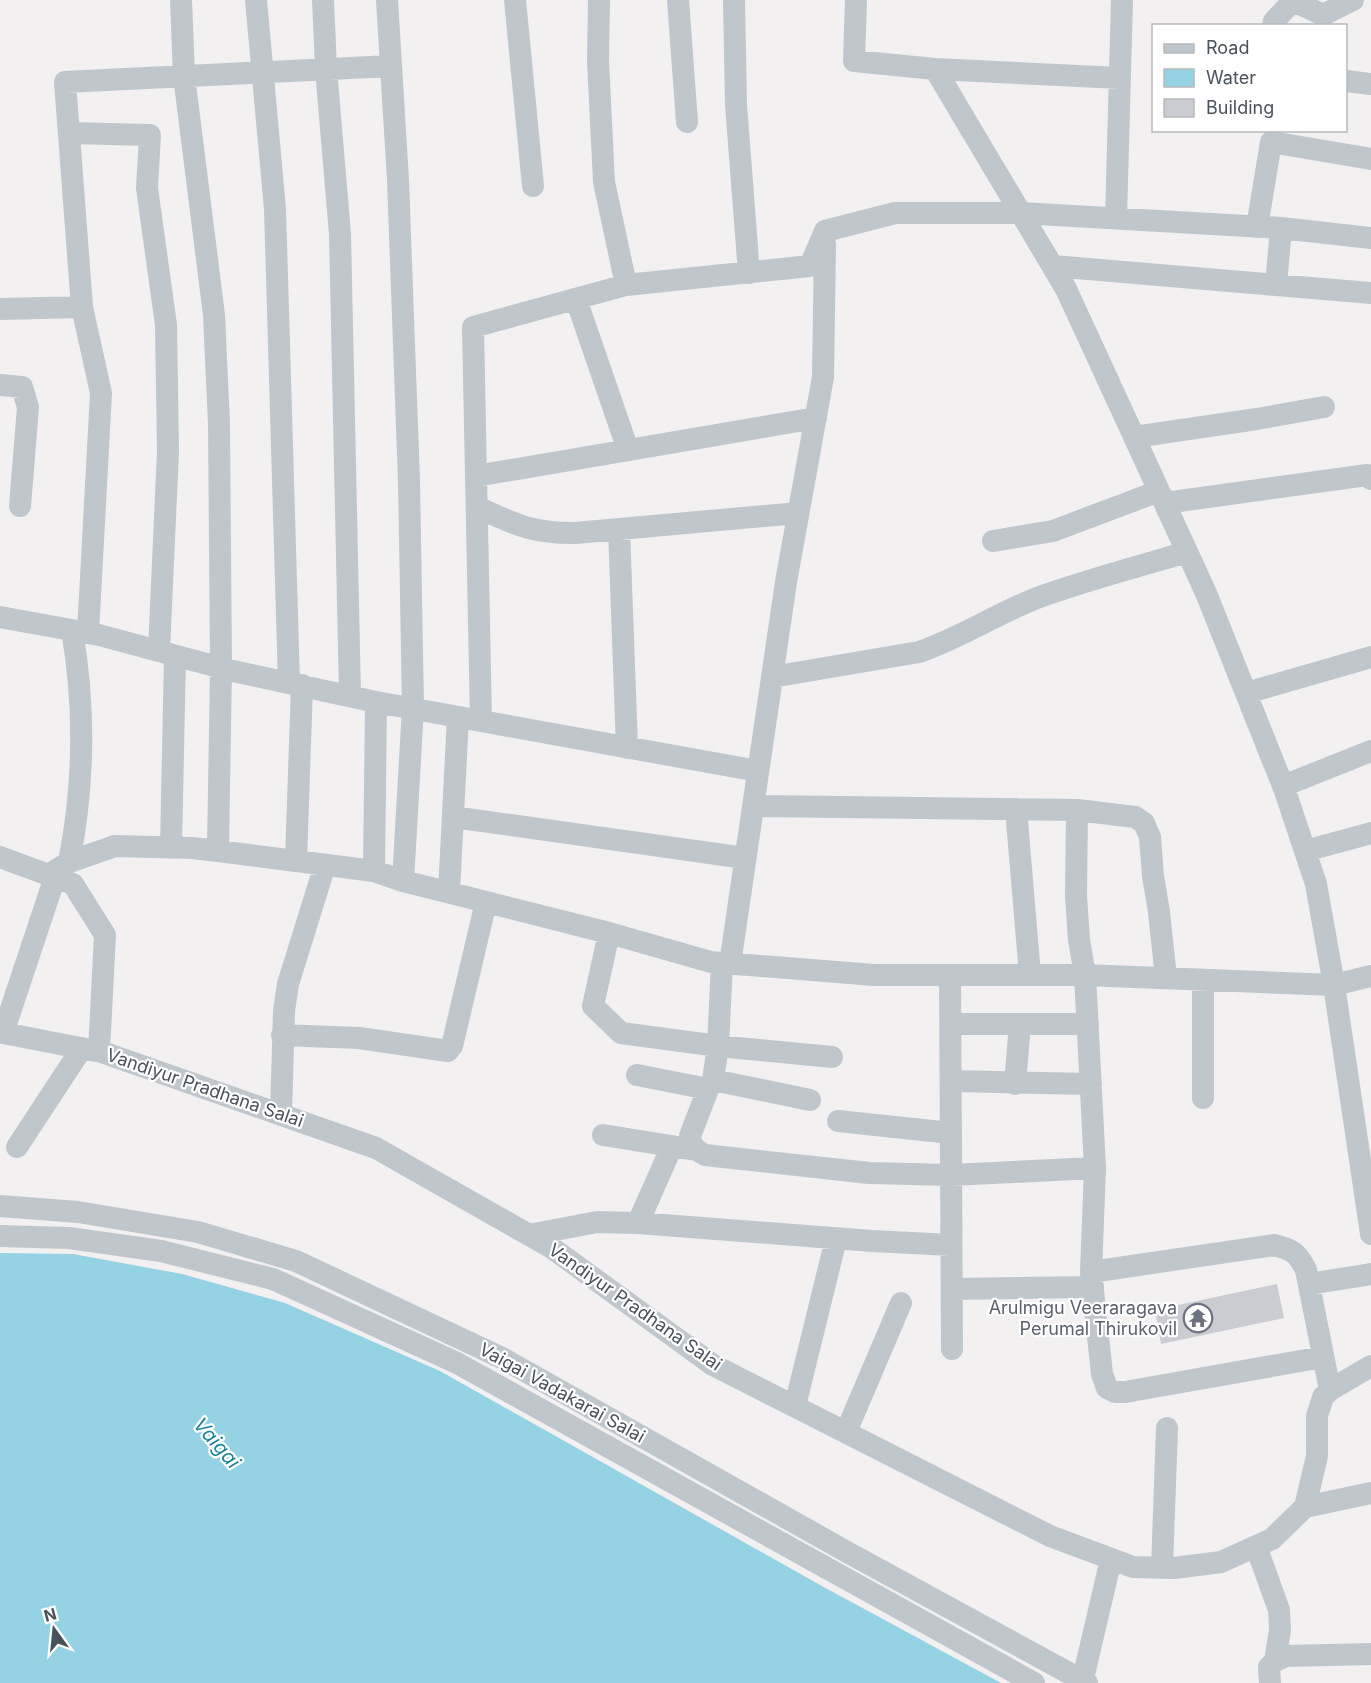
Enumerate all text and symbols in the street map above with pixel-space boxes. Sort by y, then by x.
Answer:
legend [1152,24,1347,132]
text: Road [1206,37,1249,58]
text: Water [1206,67,1256,88]
text: Building [1206,97,1274,118]
street label: Vandiyur Pradhana Salai [104,1044,306,1131]
street label: Vandiyur Pradhana Salai [545,1239,726,1374]
place label: Arulmigu Veeraragava Perumal Thirukovil [989,1297,1177,1339]
temple icon: Arulmigu Veeraragava Perumal Thirukovil [1182,1302,1214,1334]
street label: Vaigai Vadakarai Salai [476,1338,649,1447]
water label: Vaigai [188,1413,246,1474]
north arrow [24,1599,84,1659]
text: N [42,1603,59,1626]

